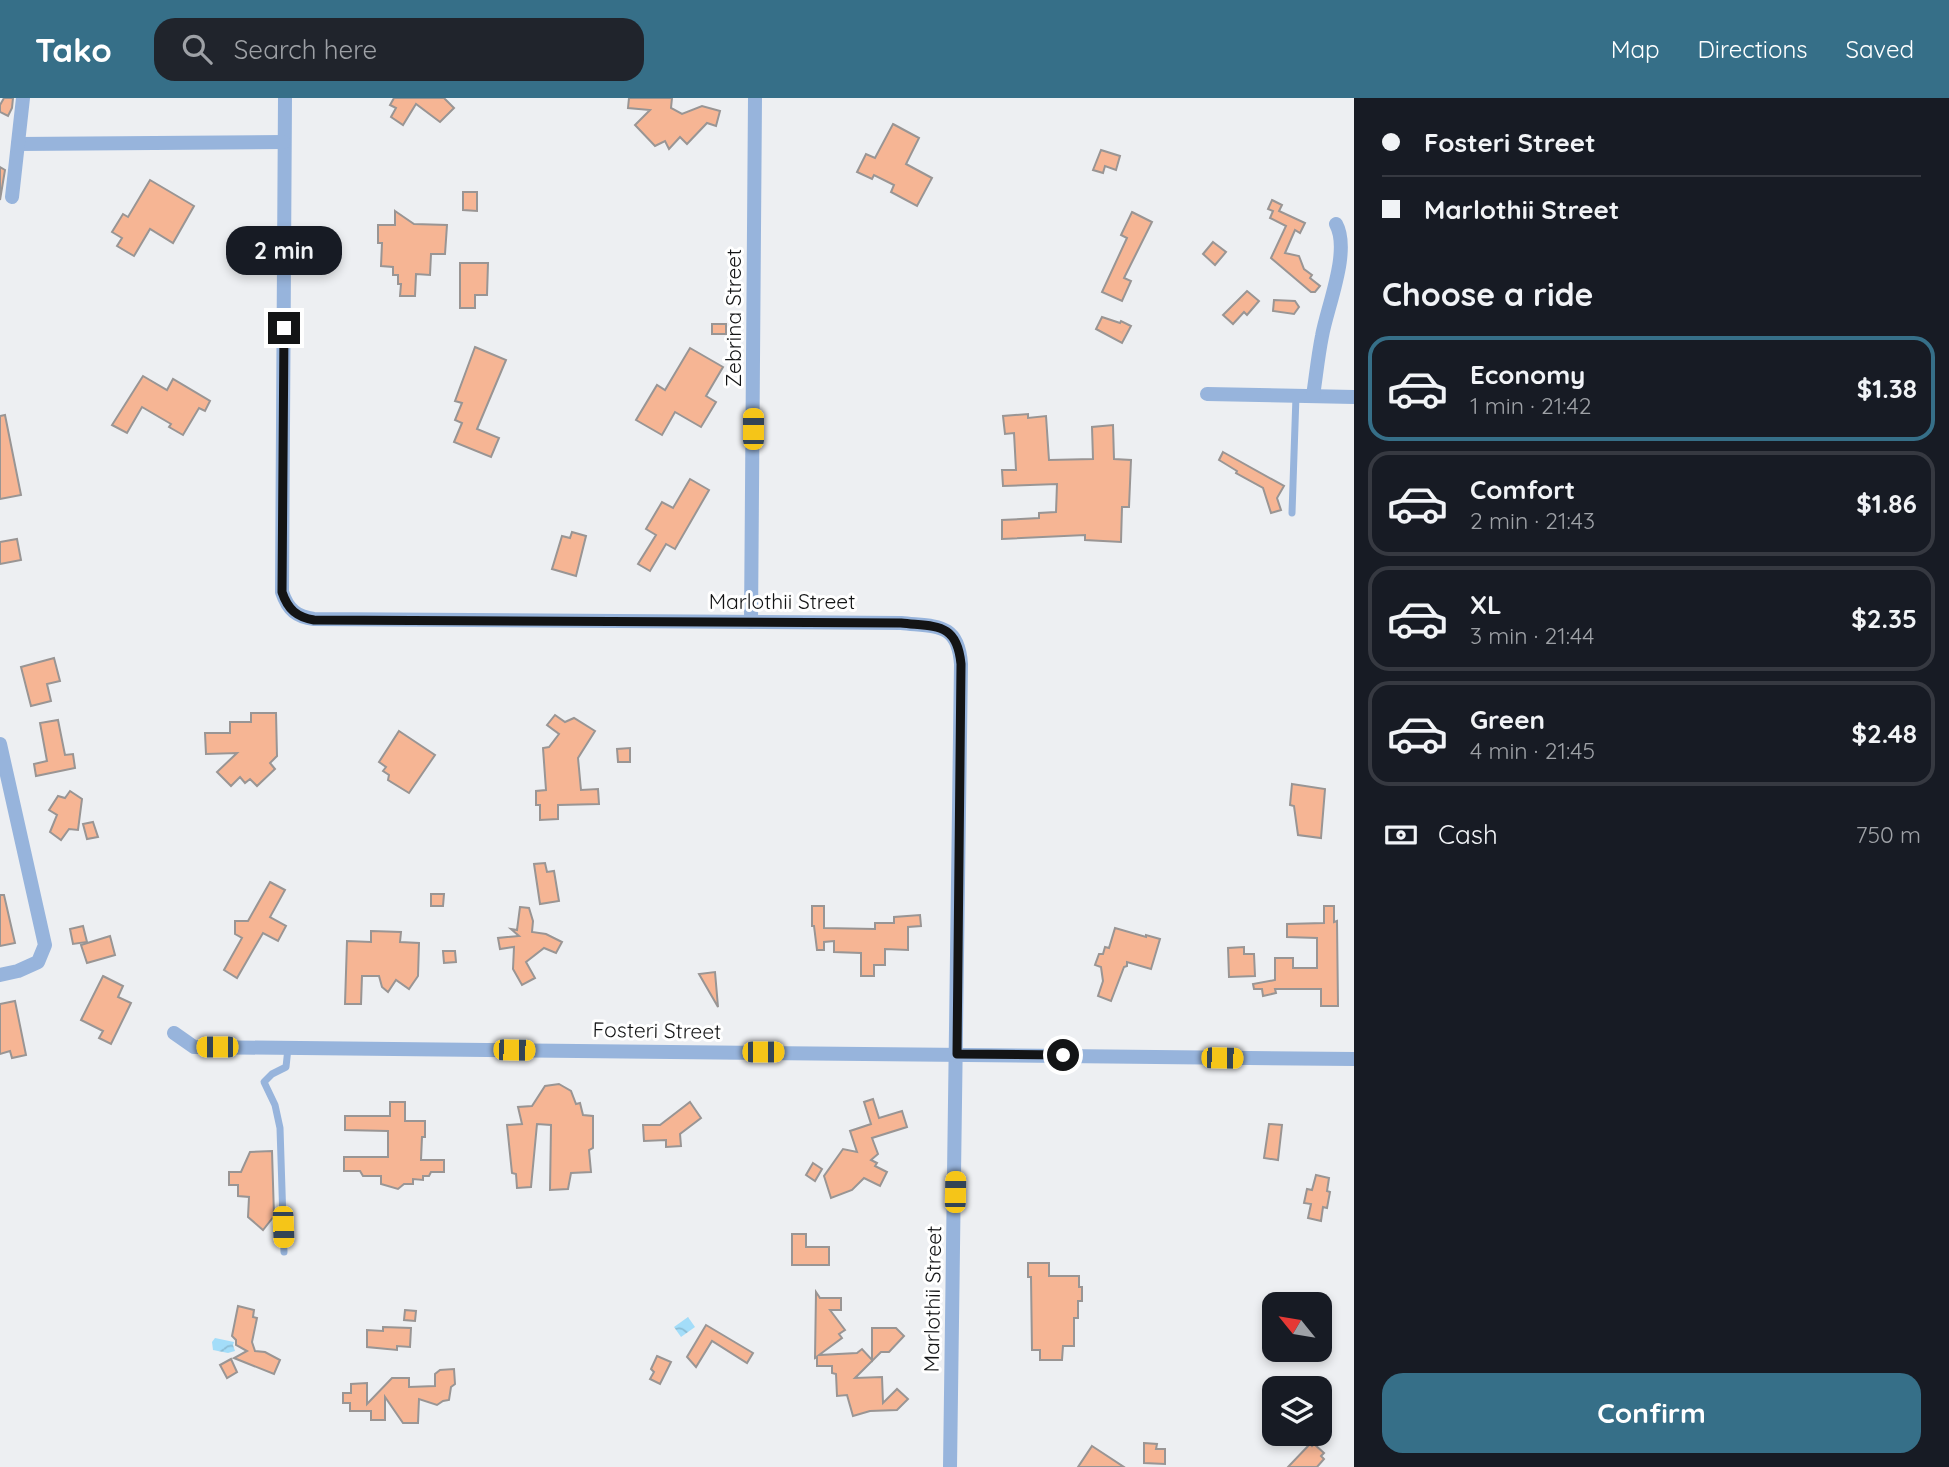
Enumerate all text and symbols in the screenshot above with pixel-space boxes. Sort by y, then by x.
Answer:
search box [154,18,644,81]
text: Tako [35,29,112,70]
icon: search [178,30,216,68]
text: Search here [234,33,377,66]
text: Map [1611,34,1660,64]
text: Directions [1698,34,1808,64]
text: Saved [1846,34,1914,64]
text: Fosteri Street [1424,126,1596,159]
text: Marlothii Street [1424,193,1620,226]
callout: 2 min [226,226,342,275]
text: 2 min [254,236,314,265]
street label: Zebrina Street [720,249,746,387]
text: Choose a ride [1382,274,1594,314]
route end [268,312,300,344]
icon: car [1386,357,1449,420]
text: Economy [1470,358,1585,391]
text: $1.38 [1857,372,1917,405]
text: 1 min · 21:42 [1470,391,1591,420]
car [743,408,764,450]
icon: car [1386,472,1449,535]
text: Comfort [1470,473,1575,506]
text: $1.86 [1856,487,1917,520]
text: 2 min · 21:43 [1470,506,1595,535]
icon: car [1386,587,1449,650]
street label: Marlothii Street [709,588,855,614]
text: XL [1470,588,1502,621]
text: $2.35 [1851,602,1917,635]
text: 3 min · 21:44 [1470,621,1594,650]
icon: car [1386,702,1449,765]
text: Green [1470,703,1545,736]
text: $2.48 [1851,717,1917,750]
text: 4 min · 21:45 [1470,736,1595,765]
icon: cash [1382,816,1420,854]
text: Cash [1438,818,1498,851]
text: 750 m [1856,820,1921,849]
street label: Fosteri Street [592,1016,722,1044]
car [197,1037,239,1058]
car [493,1039,536,1061]
route start [1047,1039,1079,1071]
car [743,1042,785,1063]
car [1201,1047,1244,1069]
car [945,1171,966,1213]
car [272,1206,295,1248]
street label: Marlothii Street [918,1225,946,1373]
north arrow [1262,1292,1332,1362]
map controls [1262,1292,1332,1446]
button: Confirm [1382,1373,1921,1453]
button: layers [1262,1376,1332,1446]

